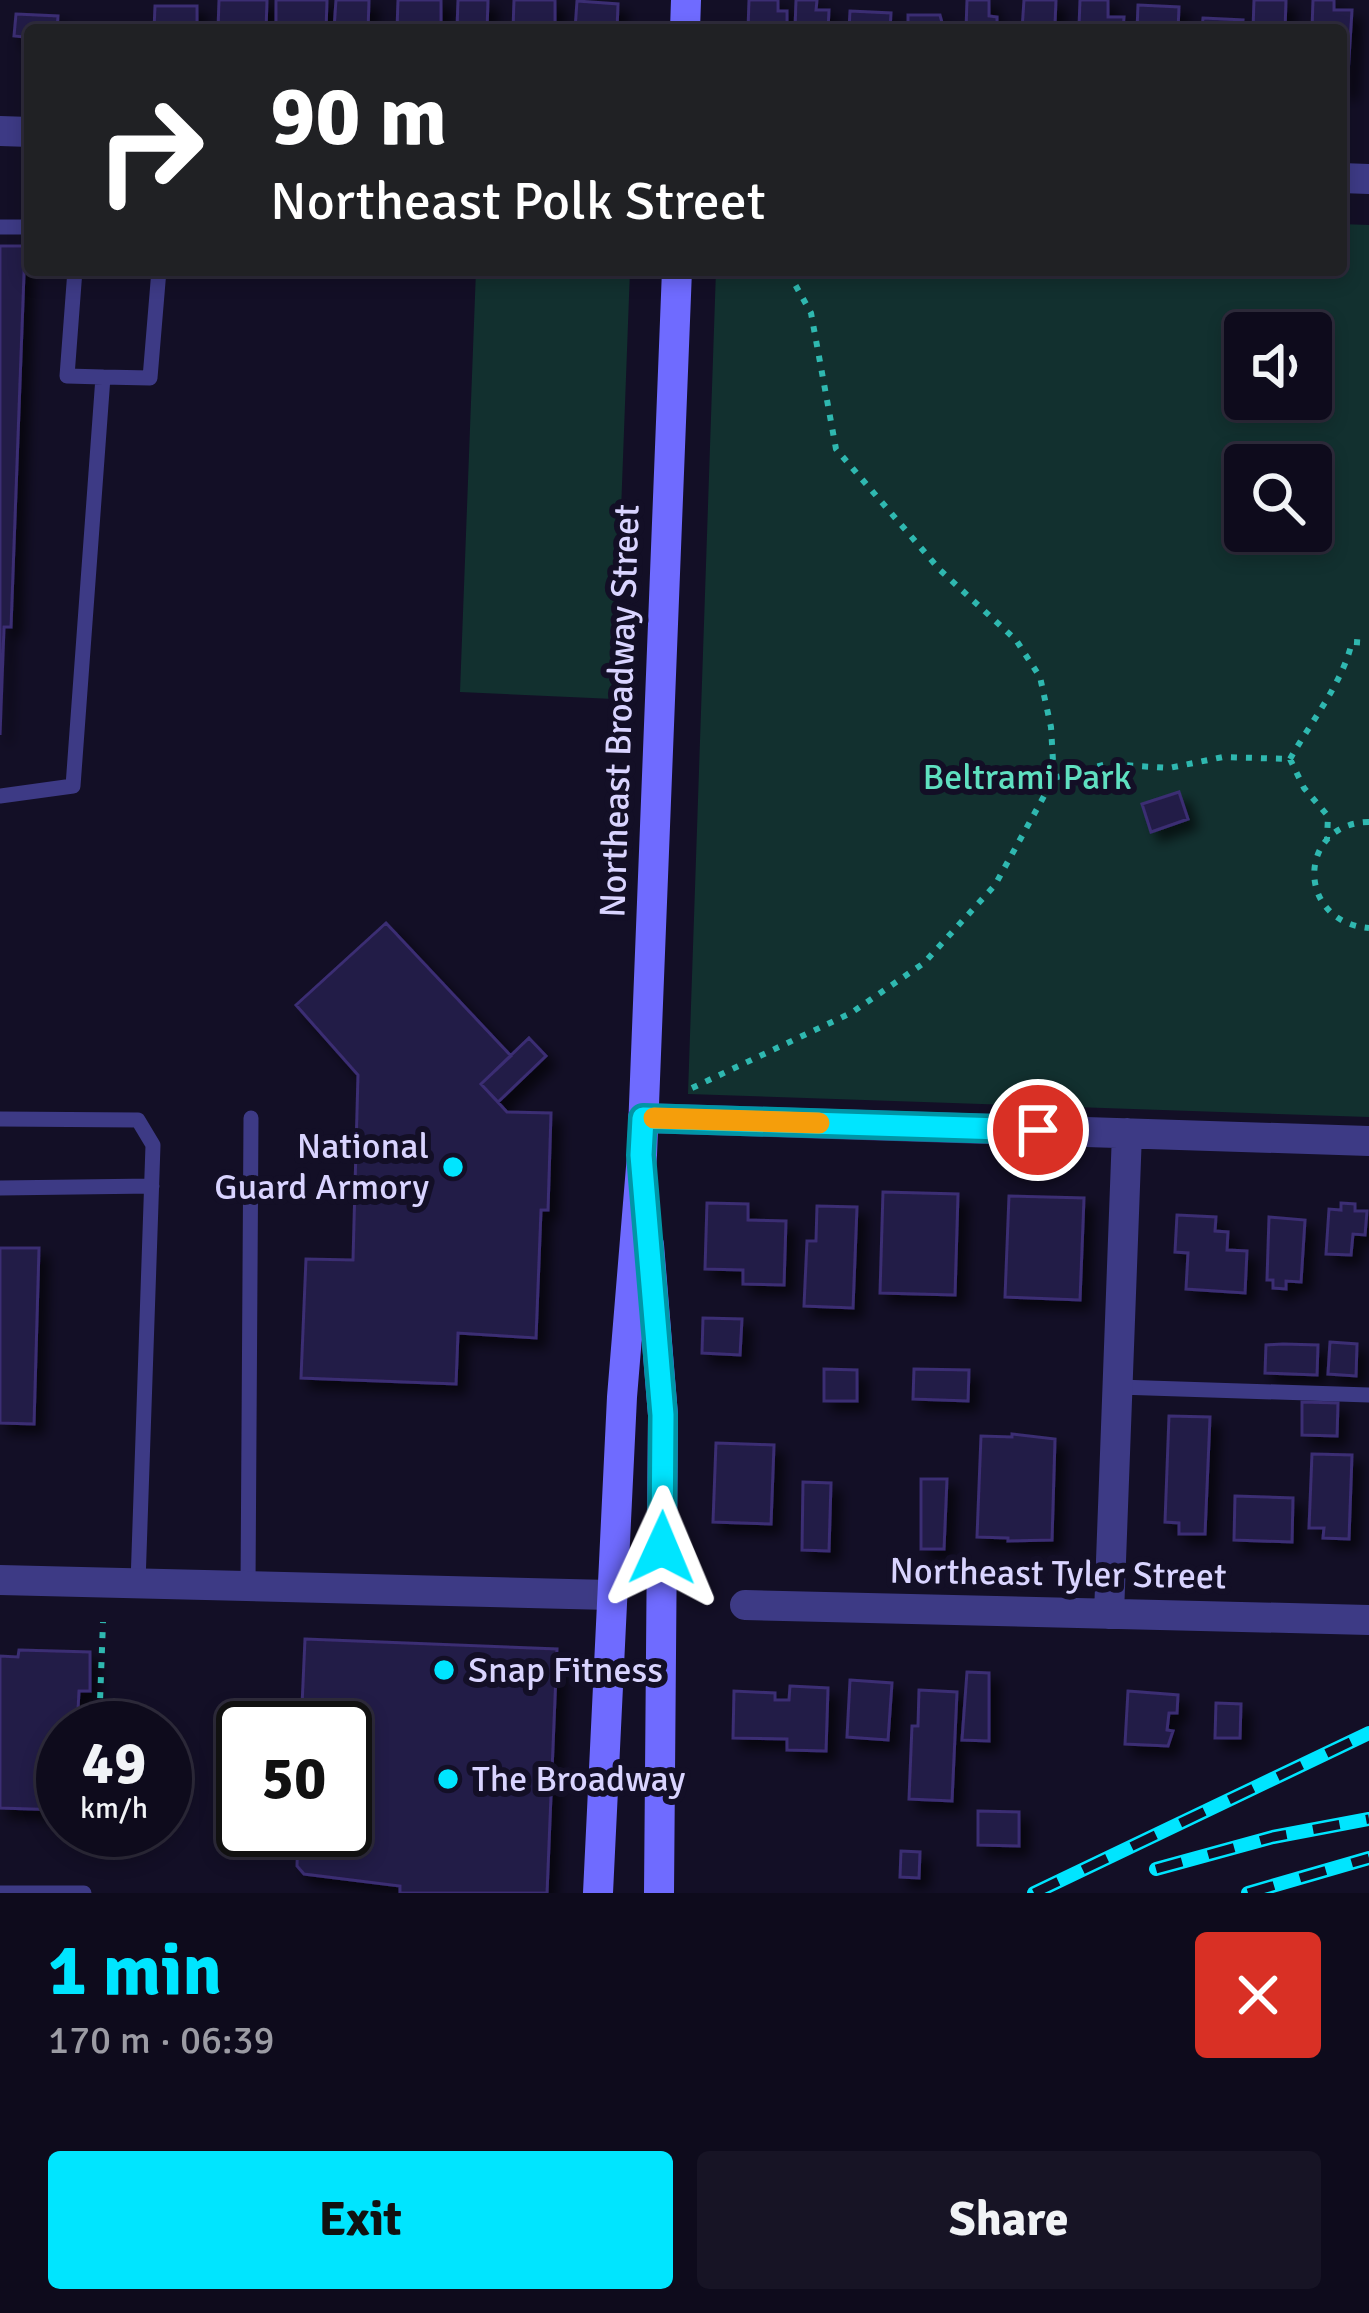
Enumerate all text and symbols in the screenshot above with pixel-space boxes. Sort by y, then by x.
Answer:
text: 90 m [270,65,447,169]
icon: right [72,72,228,228]
text: Northeast Polk Street [270,168,766,235]
map controls [1224,312,1332,552]
button: sound [1224,312,1332,420]
button: search [1224,444,1332,552]
street label: Northeast Broadway Street [590,504,650,918]
park label: Beltrami Park [922,755,1132,800]
pin [987,1079,1089,1181]
icon: arrive [1005,1097,1071,1163]
place label: National Guard Armory [214,1124,429,1210]
marker: National Guard Armory [440,1154,466,1180]
position arrow [599,1485,725,1611]
street label: Northeast Tyler Street [889,1549,1227,1599]
place label: Snap Fitness [468,1648,663,1693]
marker: Snap Fitness [431,1657,457,1683]
speed limit sign: 50 [216,1701,372,1857]
text: 49 [82,1727,146,1801]
place label: The Broadway [472,1757,685,1802]
marker: The Broadway [435,1766,461,1792]
text: km/h [80,1790,148,1827]
text: 1 min [48,1926,222,2015]
button: close [1195,1932,1321,2058]
text: 170 m · 06:39 [48,2016,275,2064]
button: Exit [48,2151,673,2289]
button: Share [697,2151,1321,2289]

